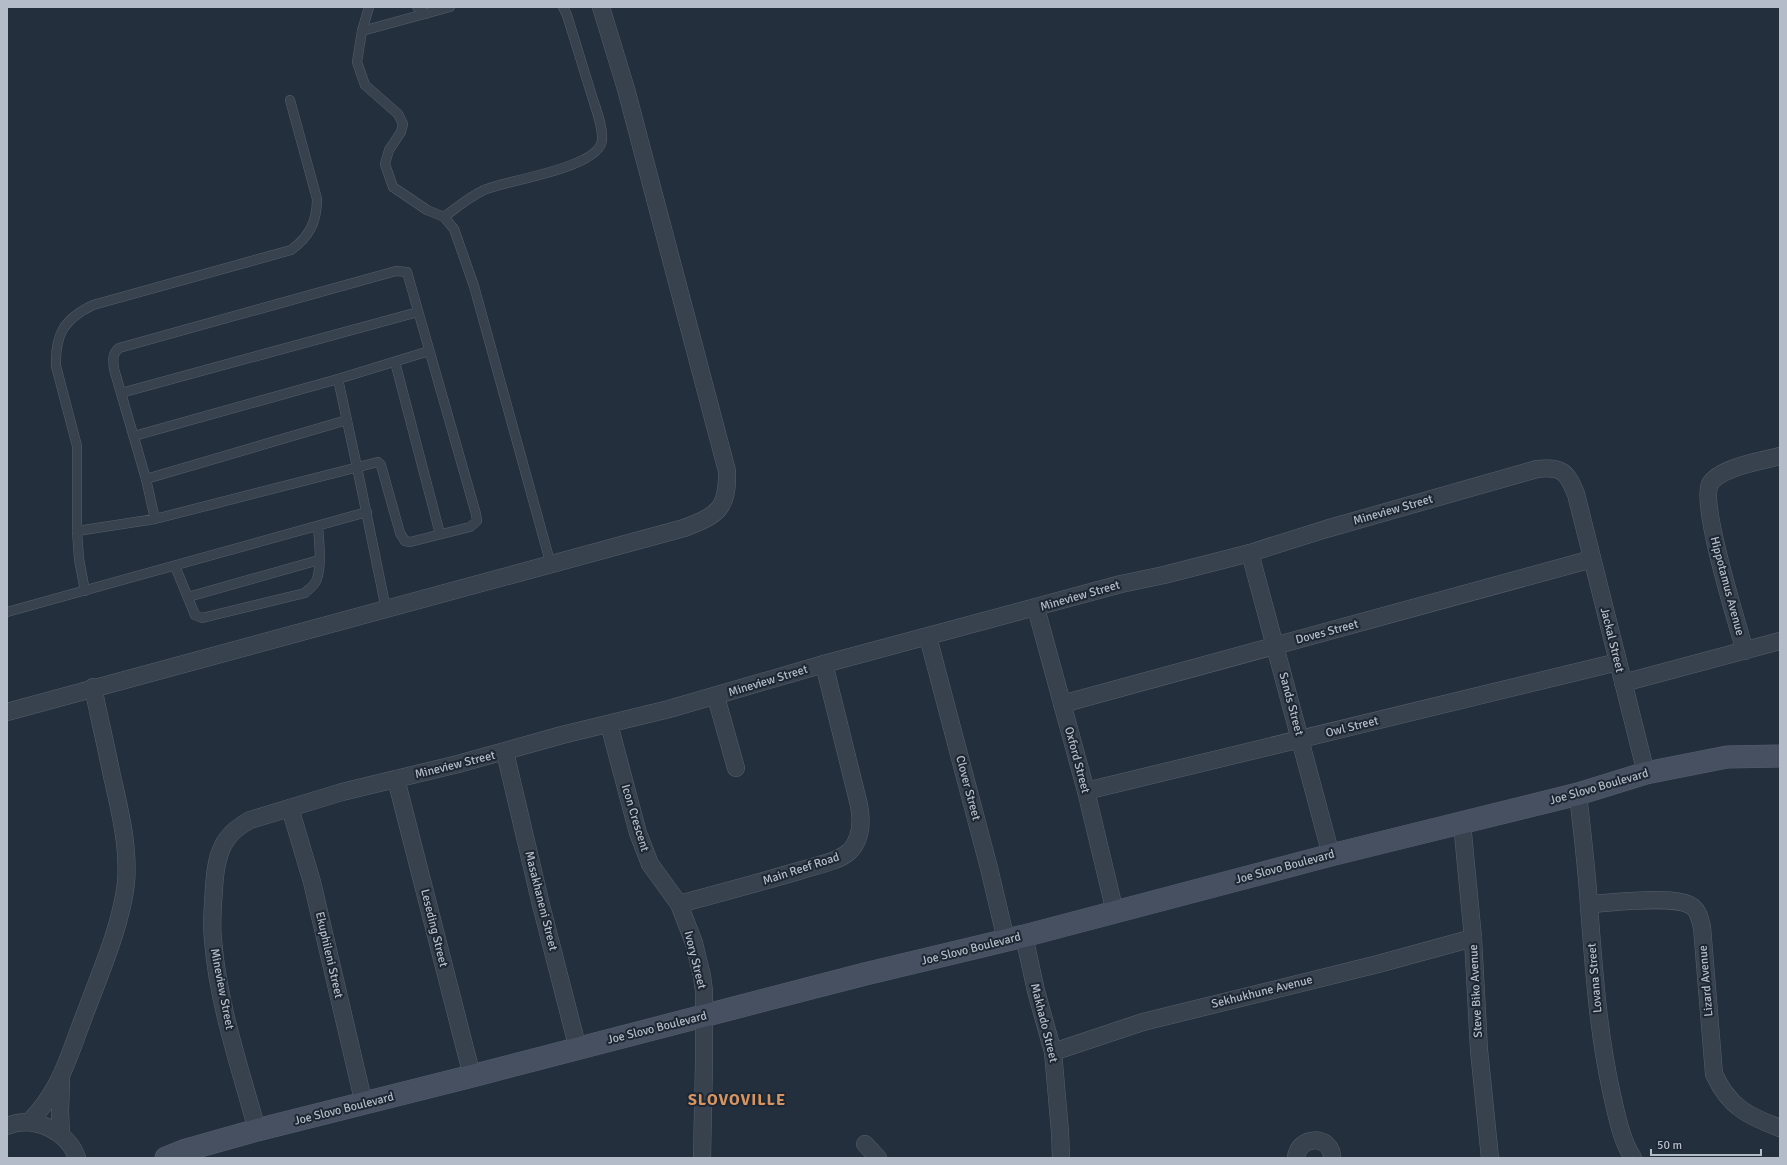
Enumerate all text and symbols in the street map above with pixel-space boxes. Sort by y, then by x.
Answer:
street label: Mineview Street [1351,491,1435,529]
street label: Hippotamus Avenue [1707,535,1747,637]
street label: Mineview Street [1038,577,1122,615]
street label: Jackal Street [1597,606,1627,674]
street label: Doves Street [1294,616,1360,648]
street label: Mineview Street [726,662,810,700]
street label: Sands Street [1275,671,1307,737]
street label: Owl Street [1324,713,1380,741]
street label: Oxford Street [1061,725,1093,795]
street label: Mineview Street [413,748,497,782]
street label: Clover Street [952,754,984,822]
street label: Joe Slovo Boulevard [1548,766,1650,808]
street label: Icon Crescent [618,783,652,853]
street label: Joe Slovo Boulevard [1234,847,1336,887]
street label: Masakhaneni Street [521,850,561,952]
street label: Main Reef Road [761,850,841,888]
street label: Leseding Street [417,888,451,968]
street label: Ekuphileni Street [312,910,346,1000]
street label: Ivory Street [681,929,709,991]
street label: Joe Slovo Boulevard [920,929,1022,969]
street label: Lovana Street [1584,942,1606,1014]
street label: Steve Biko Avenue [1466,944,1486,1038]
street label: Lizard Avenue [1695,945,1717,1017]
street label: Mineview Street [207,947,237,1031]
street label: Sekhukhune Avenue [1210,972,1314,1012]
street label: Makhado Street [1027,982,1061,1064]
street label: Joe Slovo Boulevard [606,1008,708,1048]
street label: Joe Slovo Boulevard [293,1089,395,1129]
district label: SLOVOVILLE [688,1090,786,1110]
scale bar [1651,1131,1761,1157]
text: 50 m [1657,1138,1682,1153]

